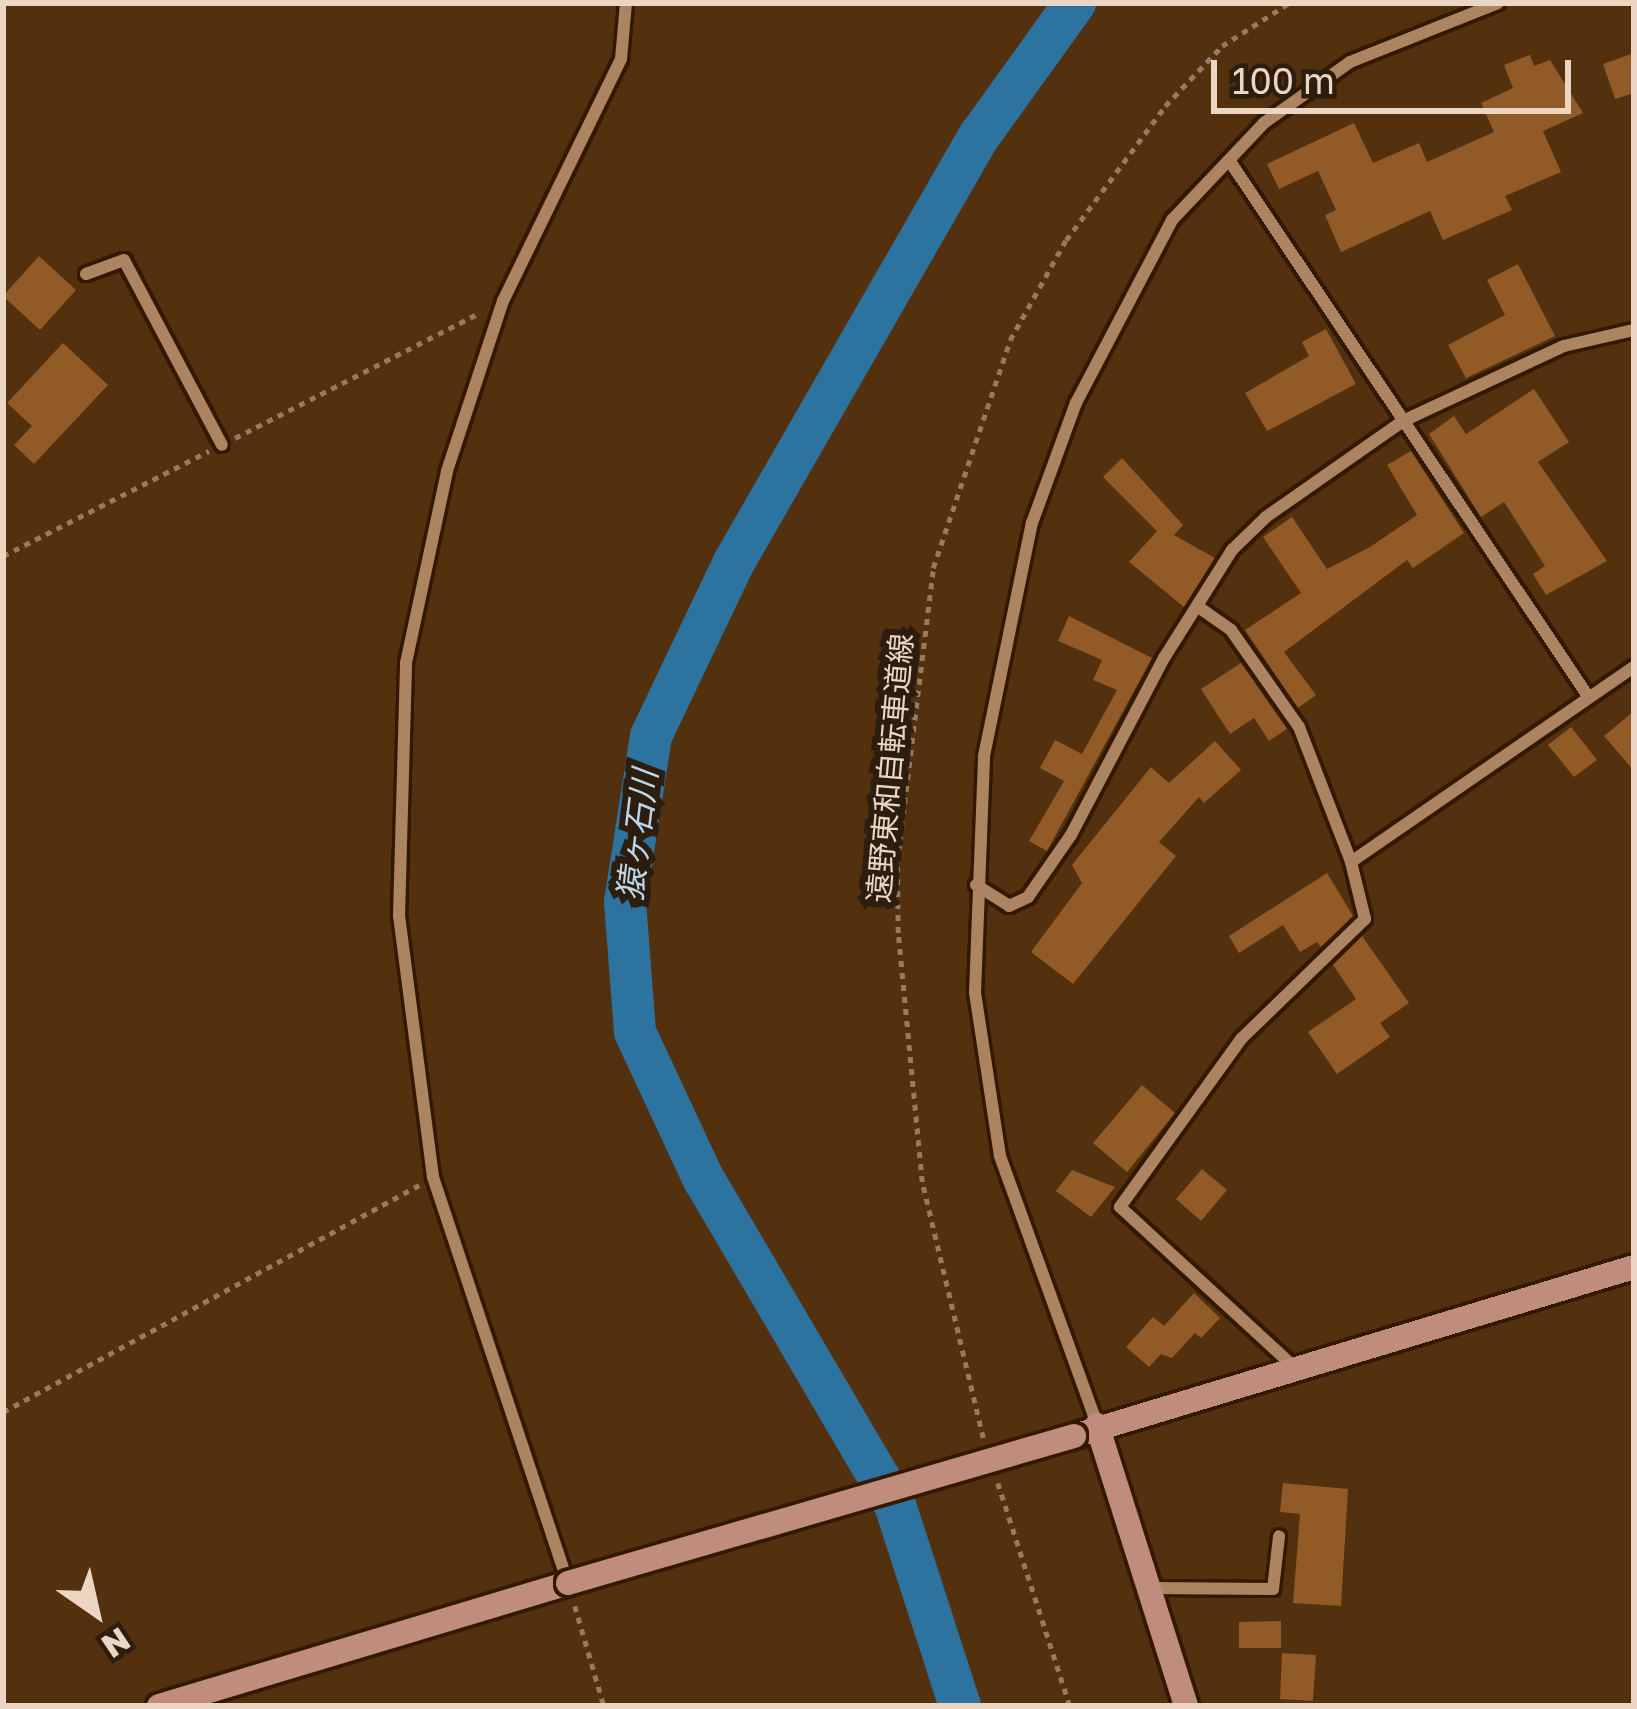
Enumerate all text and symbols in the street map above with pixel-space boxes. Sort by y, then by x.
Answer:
scale bar [1217,36,1577,110]
text: 100 m [1232,59,1335,102]
street label: 遠野東和自転車道線 [860,632,920,904]
water label: 猿ヶ石川 [609,767,665,903]
north arrow [36,1553,156,1673]
text: N [95,1620,138,1666]

